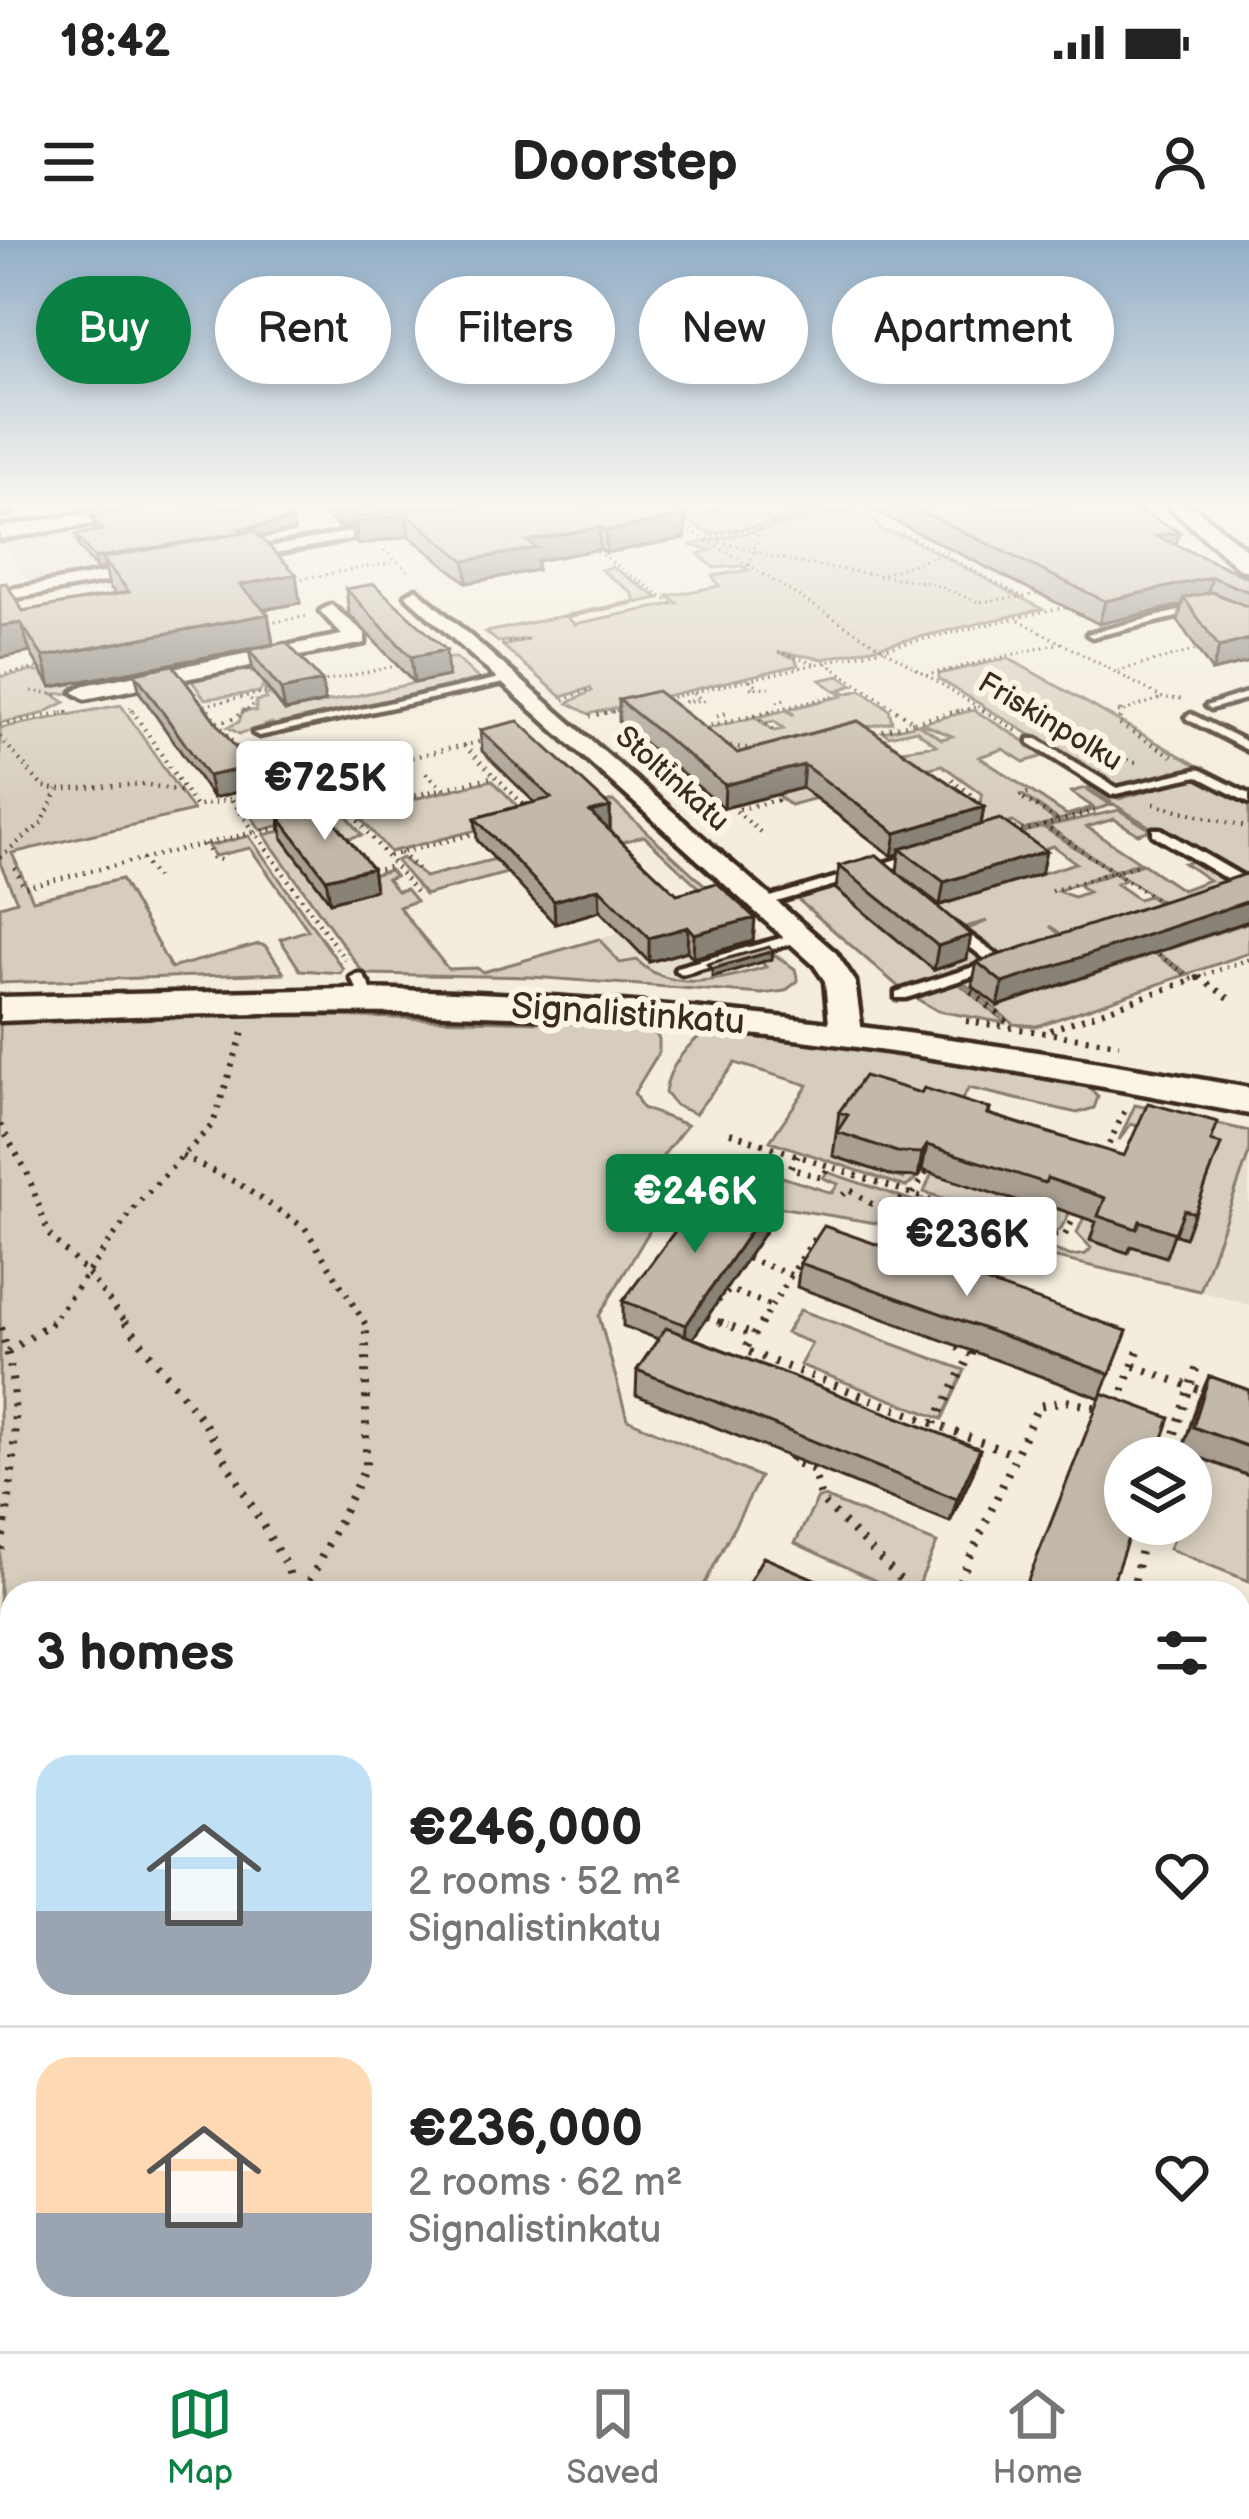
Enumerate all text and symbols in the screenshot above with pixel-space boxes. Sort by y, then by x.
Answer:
text: 18:42 [60,15,170,70]
icon: menu [36,129,102,195]
icon: person [1147,129,1213,195]
text: Doorstep [511,130,738,195]
chip: Buy [36,276,191,384]
chip: Rent [215,276,391,384]
chip: Filters [415,276,615,384]
chip: New [639,276,808,384]
chip: Apartment [832,276,1114,384]
street label: Friskinpolku [971,665,1129,779]
street label: Stoltinkatu [608,719,736,839]
pin: €725K [241,741,409,843]
text: €725K [263,756,387,803]
street label: Signalistinkatu [510,985,746,1045]
pin: €246K [611,1154,779,1256]
text: €246K [633,1169,757,1216]
pin: €236K [883,1197,1051,1299]
text: €236K [905,1212,1029,1259]
map controls [1104,1437,1212,1545]
button: layers [1104,1437,1212,1545]
icon: filters [1149,1620,1215,1686]
text: 3 homes [36,1623,234,1684]
text: €246,000 [408,1798,643,1859]
icon: home [132,1803,276,1947]
icon: heart [1149,1842,1215,1908]
text: 2 rooms · 52 m² [408,1859,681,1906]
text: Signalistinkatu [408,1906,662,1953]
text: €236,000 [408,2099,643,2160]
icon: home [132,2105,276,2249]
icon: heart [1149,2144,1215,2210]
text: 2 rooms · 62 m² [408,2160,683,2207]
text: Signalistinkatu [408,2207,662,2254]
tab: Map [167,2381,233,2493]
tab: Saved [566,2381,659,2493]
tab: Home [993,2381,1082,2493]

